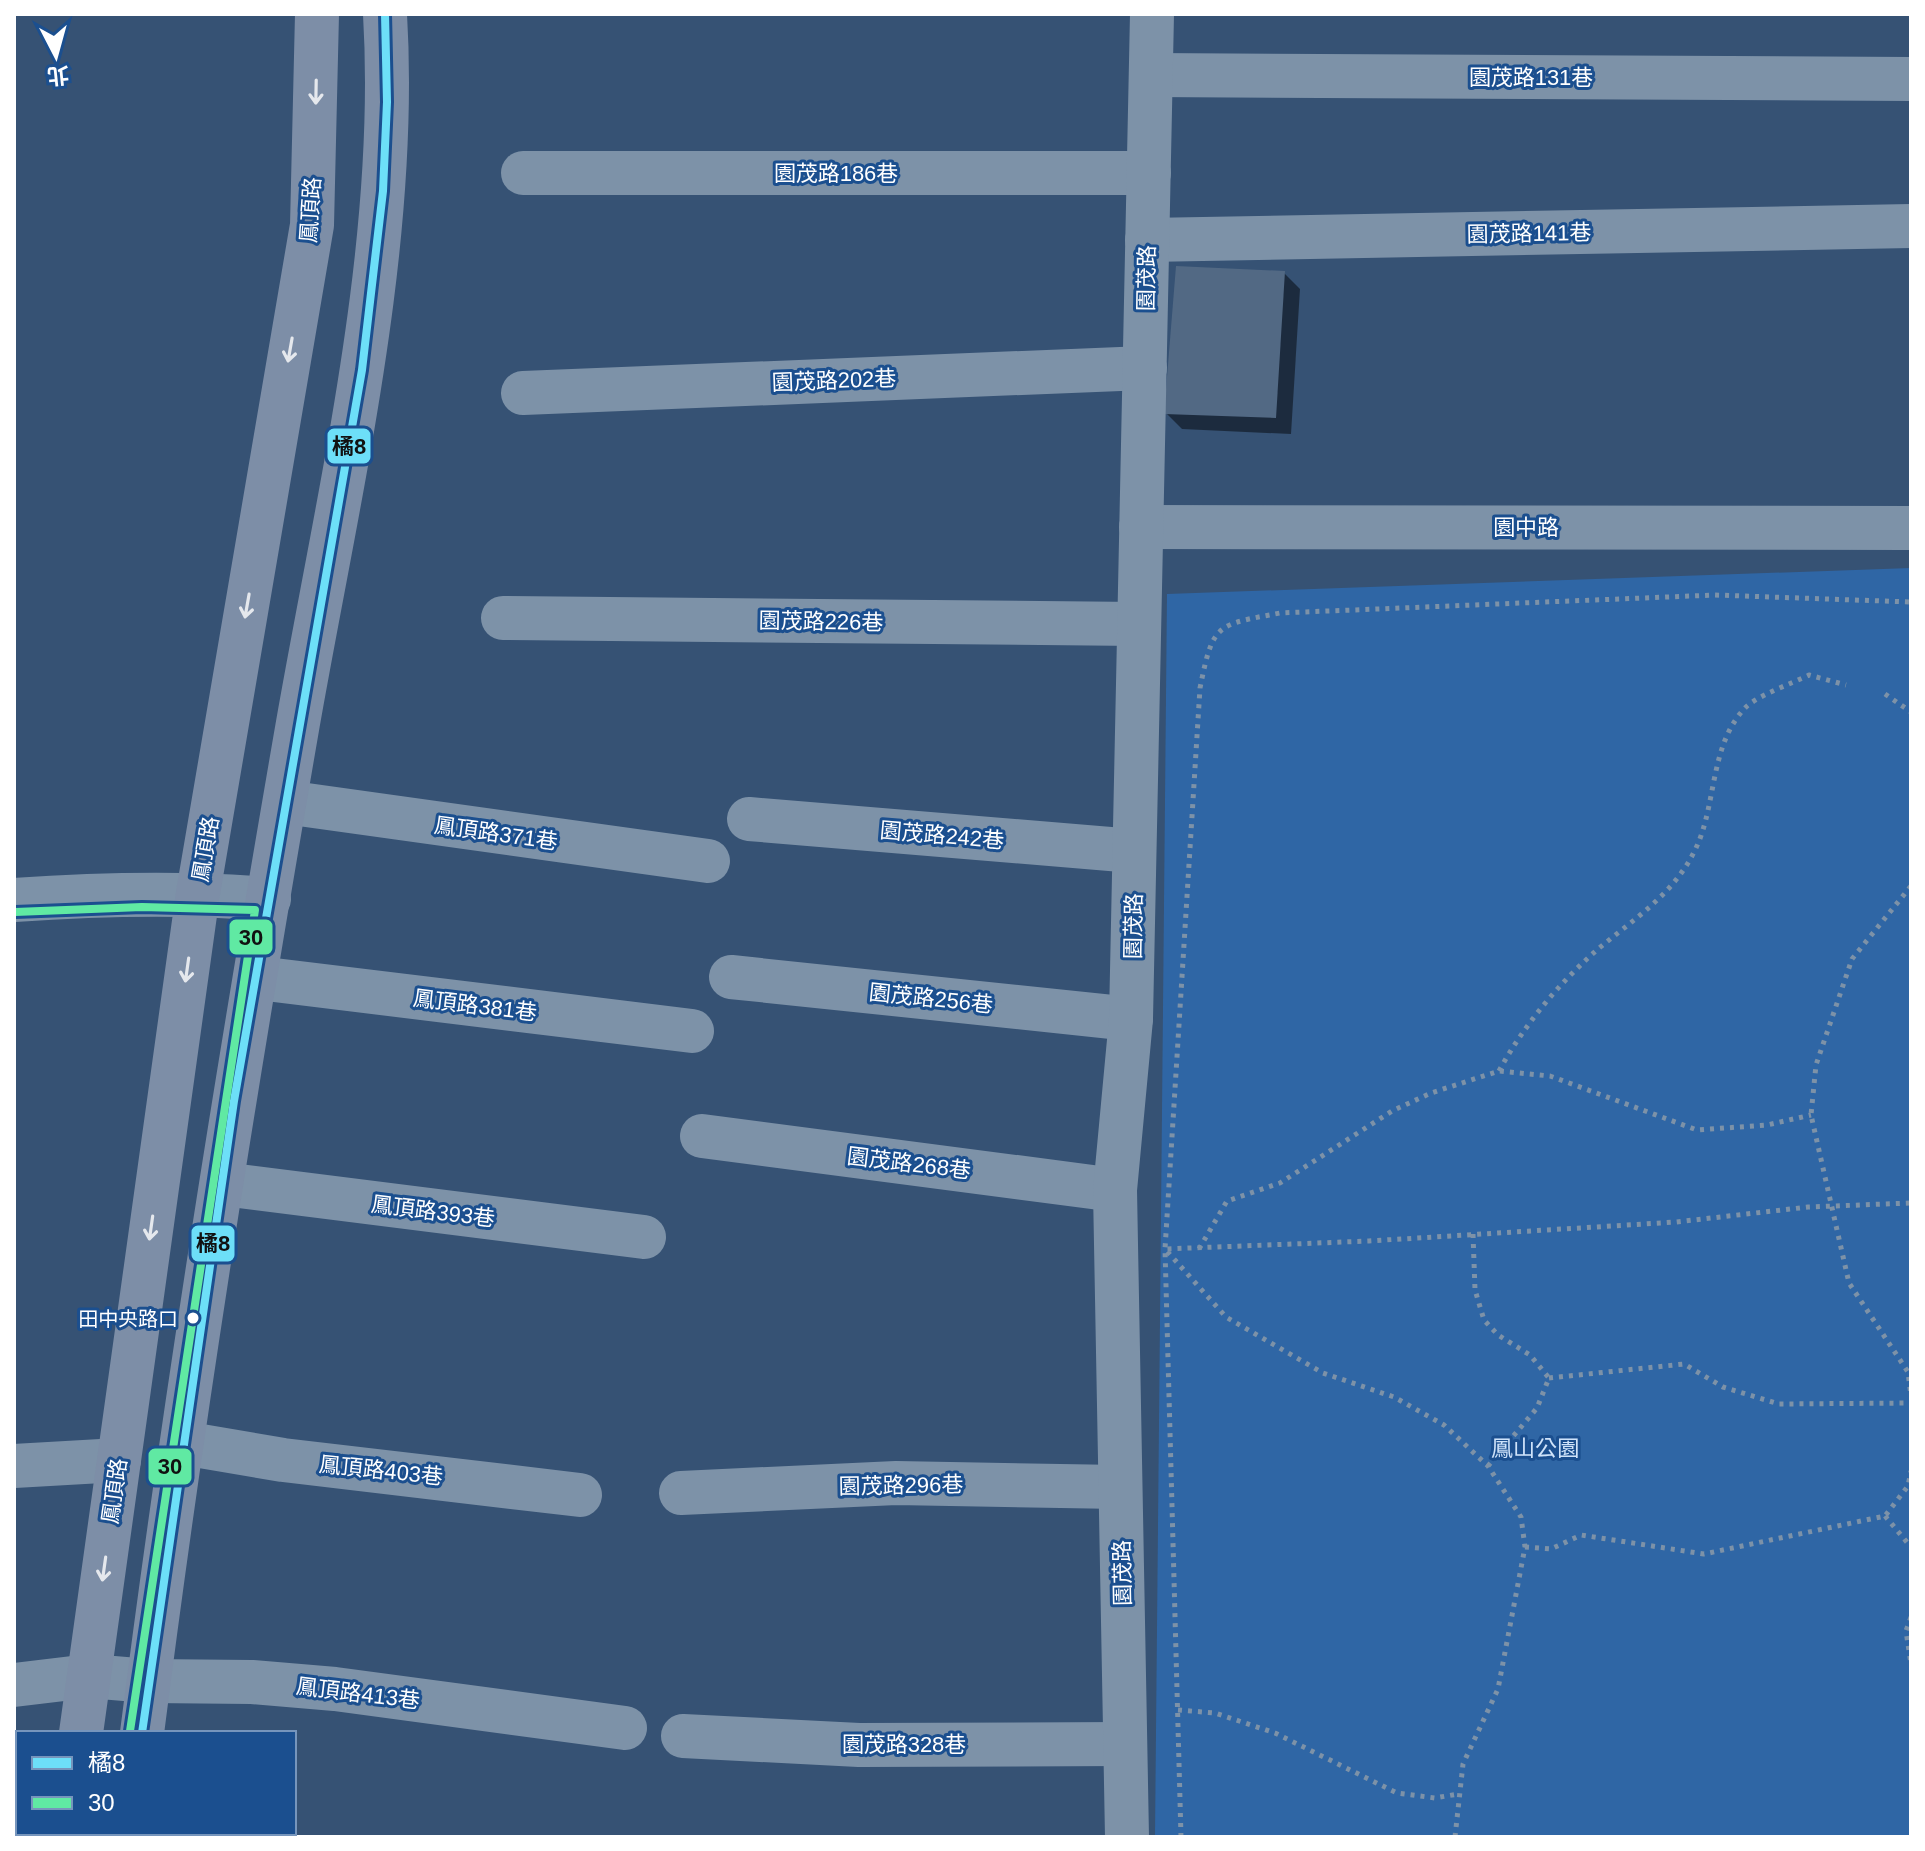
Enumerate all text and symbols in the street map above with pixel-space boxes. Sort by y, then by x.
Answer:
north arrow [16,16,96,96]
text: 北 [46,62,70,89]
street label: 園茂路131巷 [1469,65,1593,90]
one-way arrow [308,78,323,105]
street label: 園茂路186巷 [774,161,898,186]
street label: 鳳頂路 [296,176,325,244]
street label: 園茂路141巷 [1466,220,1592,247]
street label: 園茂路 [1133,245,1160,311]
one-way arrow [282,337,297,362]
street label: 園茂路202巷 [771,366,897,395]
line badge: 橘8 [326,427,372,465]
text: 橘8 [332,434,366,459]
street label: 園中路 [1493,515,1559,540]
one-way arrow [238,593,253,619]
street label: 園茂路226巷 [758,608,884,635]
street label: 鳳頂路371巷 [432,812,559,855]
street label: 鳳頂路 [187,814,224,884]
street label: 園茂路242巷 [879,818,1005,853]
street label: 園茂路 [1120,893,1147,959]
line badge: 30 [228,918,274,956]
text: 30 [239,925,263,950]
one-way arrow [179,957,194,982]
street label: 園茂路256巷 [868,980,994,1017]
street label: 鳳頂路381巷 [412,985,538,1026]
street label: 園茂路268巷 [846,1143,972,1184]
street label: 鳳頂路393巷 [370,1191,496,1232]
one-way arrow [143,1215,158,1240]
line badge: 橘8 [190,1224,236,1263]
text: 橘8 [196,1231,230,1256]
place label: 田中央路口 [78,1308,178,1330]
marker: 田中央路口 [185,1310,201,1326]
park label: 鳳山公園 [1491,1436,1579,1461]
line badge: 30 [147,1447,193,1486]
street label: 鳳頂路403巷 [318,1452,444,1489]
text: 30 [158,1454,182,1479]
street label: 鳳頂路 [98,1457,131,1525]
street label: 園茂路296巷 [838,1472,964,1499]
street label: 園茂路 [1109,1540,1136,1606]
one-way arrow [96,1555,111,1581]
street label: 鳳頂路413巷 [295,1673,421,1714]
legend [16,1731,296,1835]
street label: 園茂路328巷 [842,1732,966,1757]
text: 橘8 [88,1749,125,1776]
text: 30 [88,1789,115,1816]

